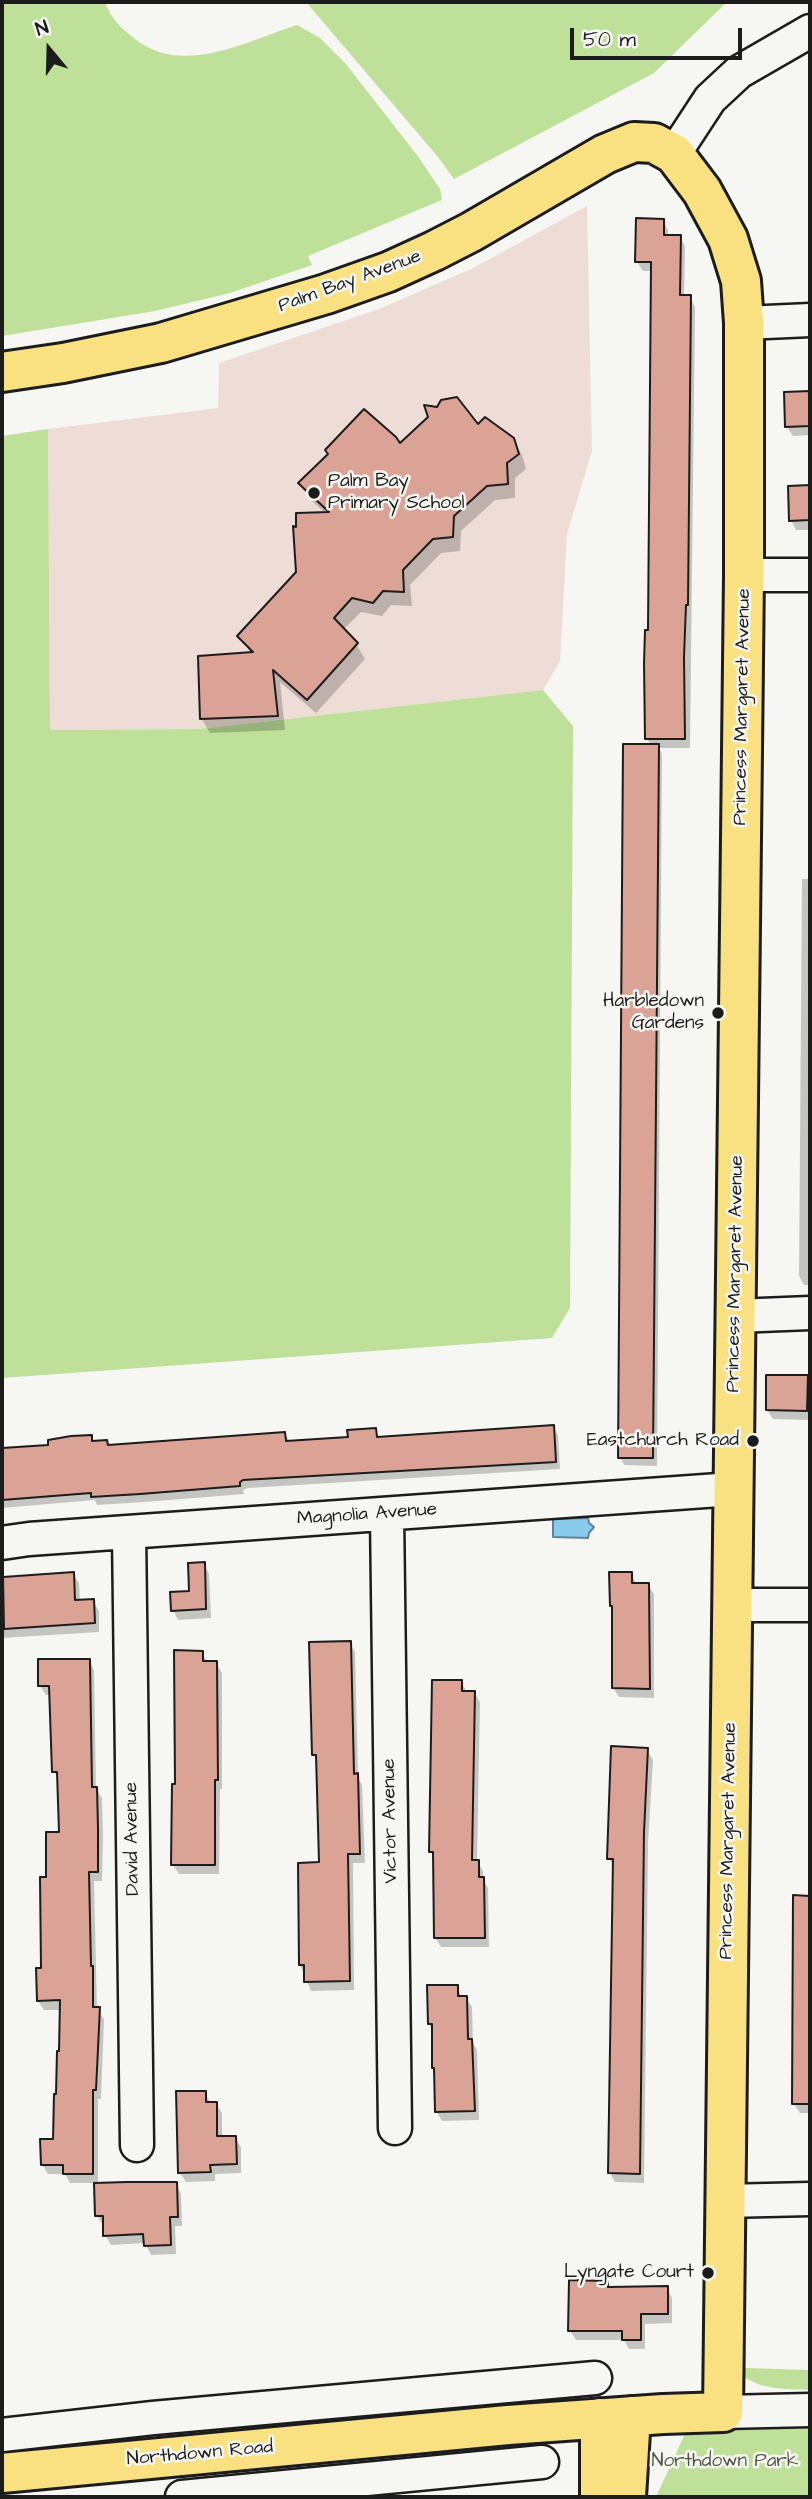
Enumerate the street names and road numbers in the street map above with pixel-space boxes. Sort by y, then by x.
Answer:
street label: Palm Bay Avenue [276,246,424,318]
street label: Princess Margaret Avenue [730,588,756,826]
street label: Princess Margaret Avenue [723,1155,749,1393]
street label: Magnolia Avenue [296,1499,438,1531]
street label: Princess Margaret Avenue [716,1722,742,1960]
street label: Victor Avenue [379,1758,403,1884]
street label: David Avenue [121,1782,145,1896]
street label: Northdown Road [126,2436,274,2472]

